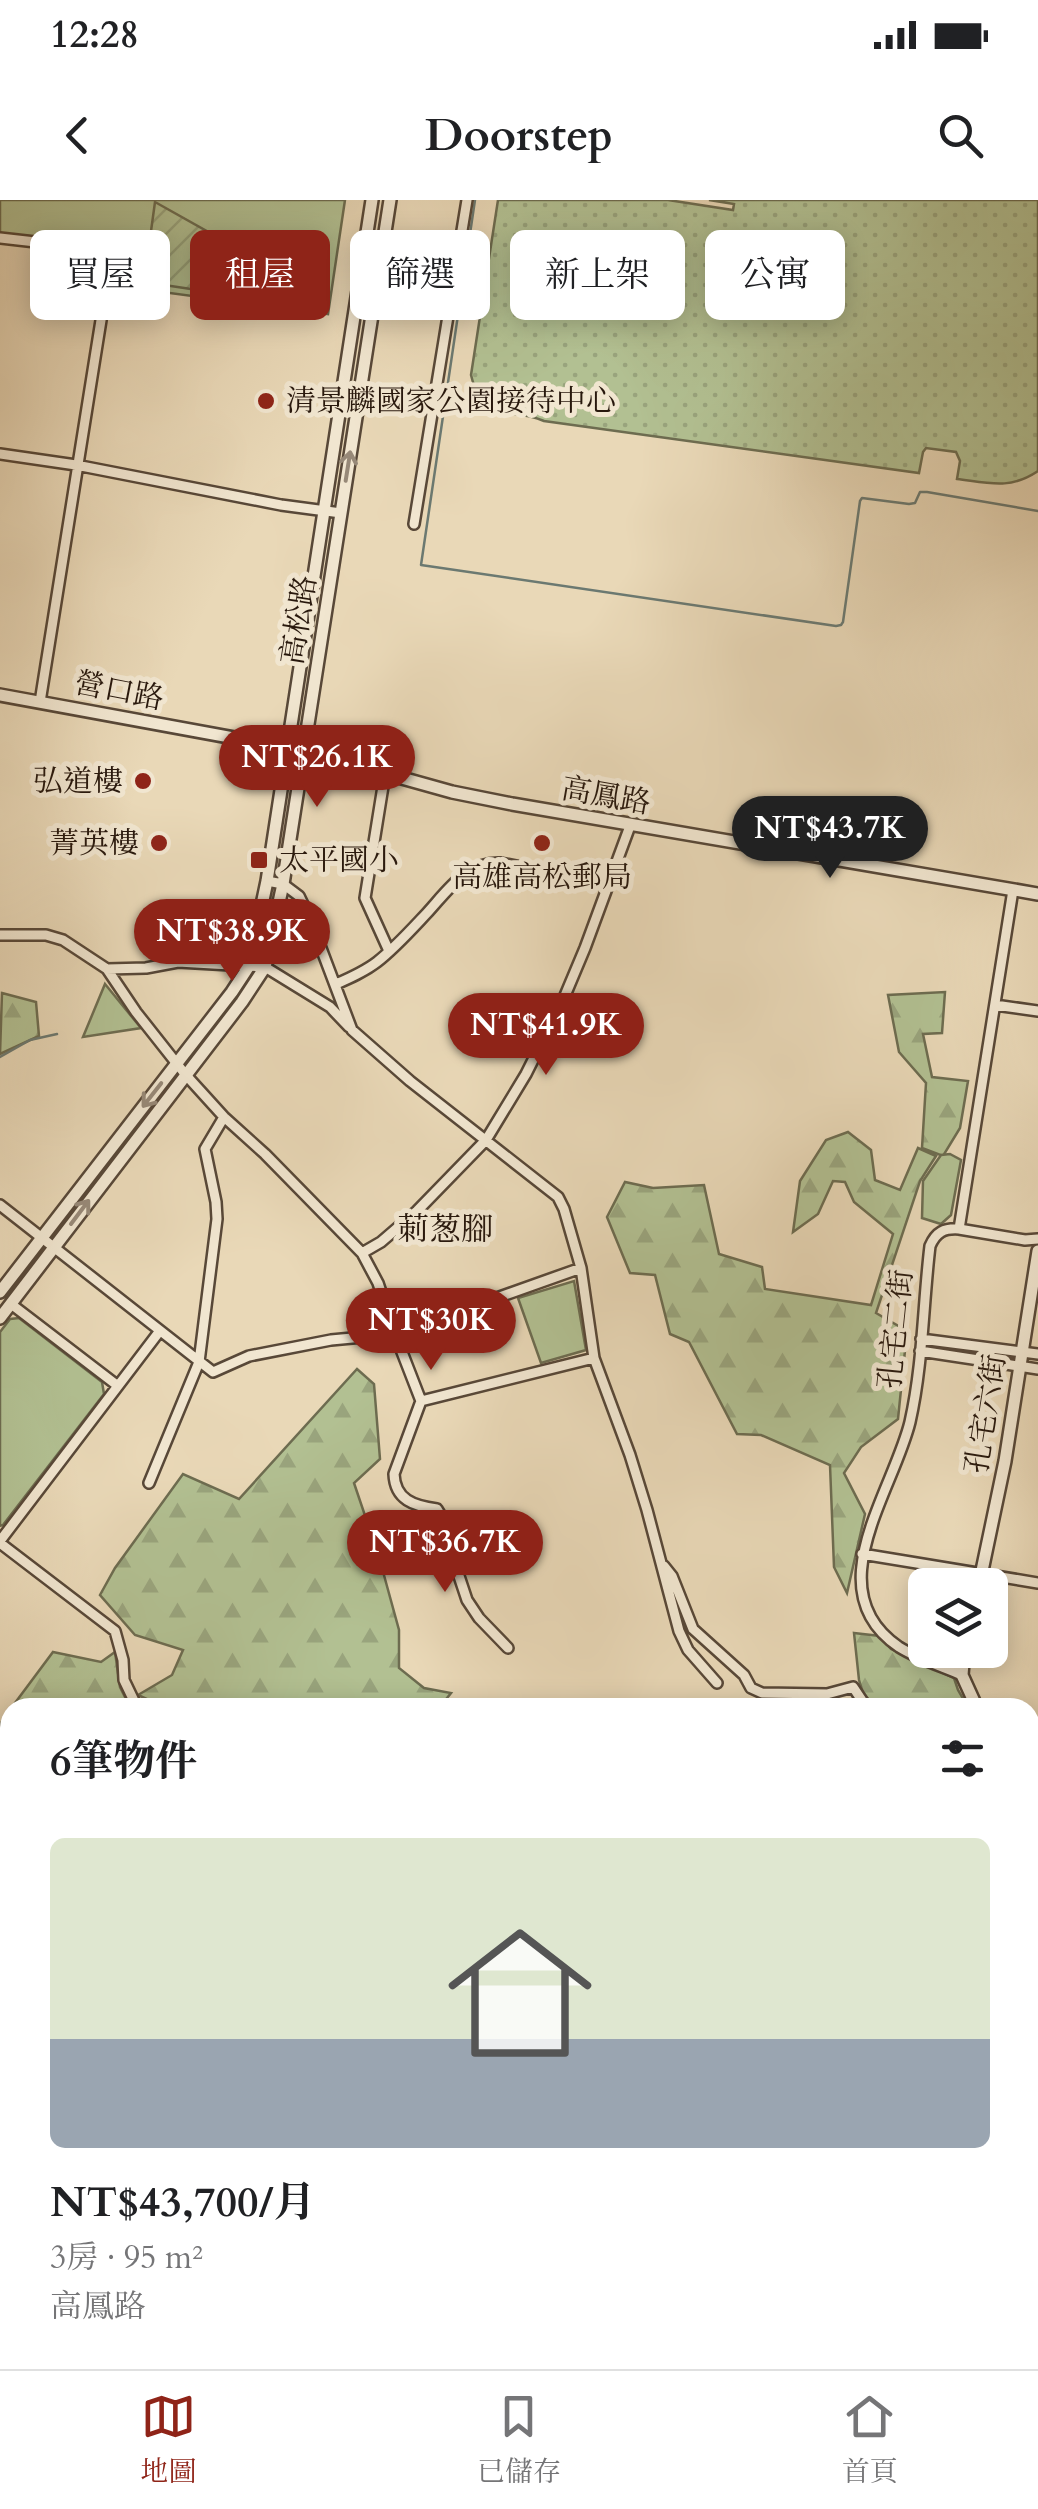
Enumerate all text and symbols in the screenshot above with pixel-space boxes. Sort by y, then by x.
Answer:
text: 12:28 [50,9,139,61]
text: Doorstep [425,105,613,166]
icon: back [50,108,105,163]
icon: search [933,108,988,163]
chip: 買屋 [30,230,170,320]
chip: 租屋 [190,230,330,320]
chip: 篩選 [350,230,490,320]
chip: 新上架 [510,230,685,320]
chip: 公寓 [705,230,845,320]
place label: 清景麟國家公園接待中心 [286,381,616,422]
marker: 清景麟國家公園接待中心 [255,390,277,412]
one-way arrow [339,450,358,483]
street label: 高松路 [272,572,326,668]
street label: 營口路 [71,662,167,720]
pin: NT$26.1K [214,725,420,810]
text: NT$26.1K [241,735,393,779]
place label: 弘道樓 [33,761,123,802]
street label: 高鳳路 [558,768,654,824]
marker: 弘道樓 [132,770,154,792]
pin: NT$43.7K [727,796,933,881]
text: NT$43.7K [754,806,906,850]
place label: 菁英樓 [49,823,139,864]
marker: 菁英樓 [148,832,170,854]
marker: 高雄高松郵局 [531,832,553,854]
place label: 太平國小 [279,840,399,881]
marker: 太平國小 [248,849,270,871]
place label: 高雄高松郵局 [452,857,632,898]
pin: NT$38.9K [129,899,335,984]
text: NT$38.9K [156,909,308,953]
pin: NT$41.9K [443,993,649,1078]
text: NT$41.9K [470,1003,622,1047]
one-way arrow [142,1081,163,1108]
one-way arrow [70,1199,91,1226]
district label: 莿葱腳 [397,1208,493,1252]
street label: 孔宅二街 [869,1267,923,1391]
pin: NT$30K [350,1288,512,1373]
text: NT$30K [368,1298,494,1342]
street label: 孔宅六街 [956,1352,1016,1476]
pin: NT$36.7K [342,1510,548,1595]
text: NT$36.7K [369,1520,521,1564]
map controls [908,1568,1008,1668]
button: layers [908,1568,1008,1668]
icon: filters [935,1731,990,1786]
text: 6筆物件 [50,1733,198,1790]
icon: home [430,1903,610,2083]
text: NT$43,700/月 [50,2174,315,2231]
text: 3房 · 95 m² [50,2236,203,2280]
text: 高鳳路 [50,2285,146,2329]
tab: 地圖 [140,2389,196,2491]
tab: 已儲存 [477,2389,561,2491]
tab: 首頁 [842,2389,898,2491]

